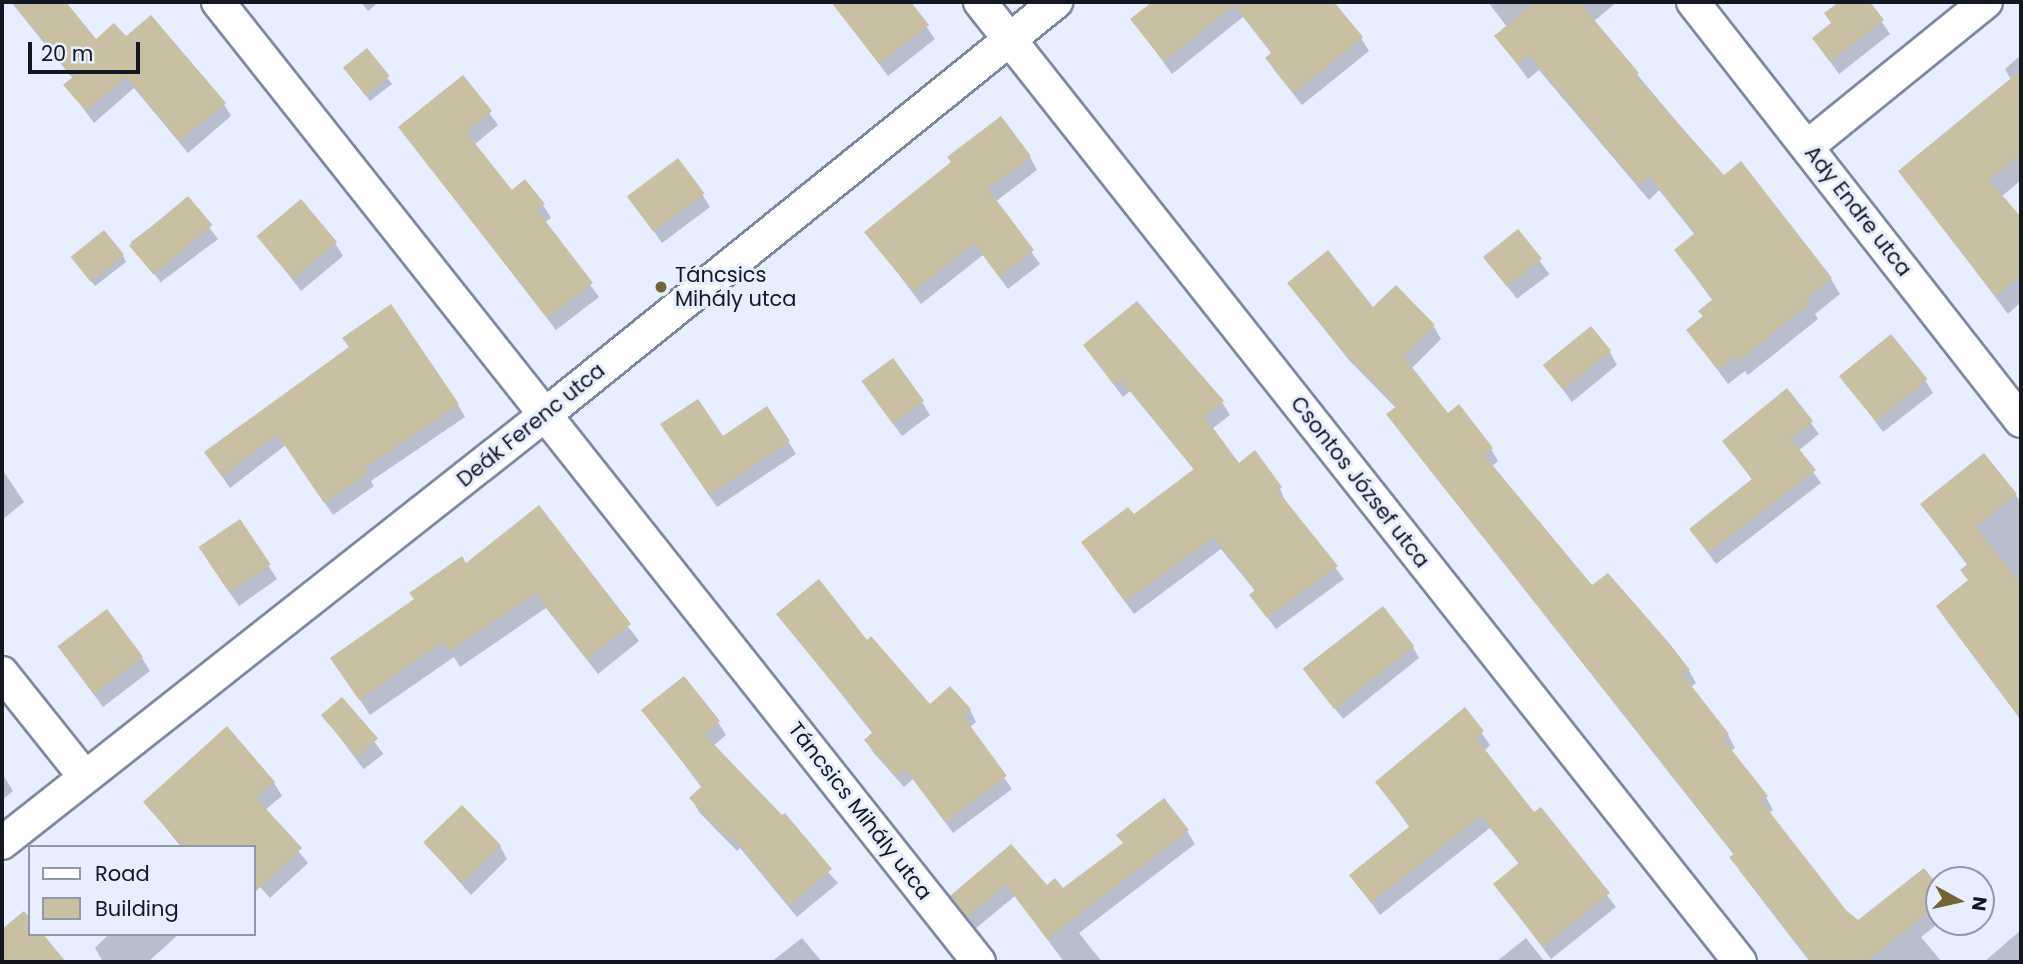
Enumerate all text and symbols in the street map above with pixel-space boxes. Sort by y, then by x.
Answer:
scale bar [32,28,144,72]
text: 20 m [41,39,94,68]
street label: Ady Endre utca [1799,141,1917,281]
place label: Táncsics Mihály utca [675,262,797,312]
marker: Táncsics Mihály utca [653,279,669,295]
street label: Deák Ferenc utca [452,358,610,492]
street label: Csontos József utca [1285,391,1435,573]
street label: Táncsics Mihály utca [783,717,937,905]
legend [28,845,256,936]
text: Road [95,859,150,888]
north arrow [1925,866,1995,936]
text: Building [95,894,179,923]
text: N [1965,895,1994,913]

